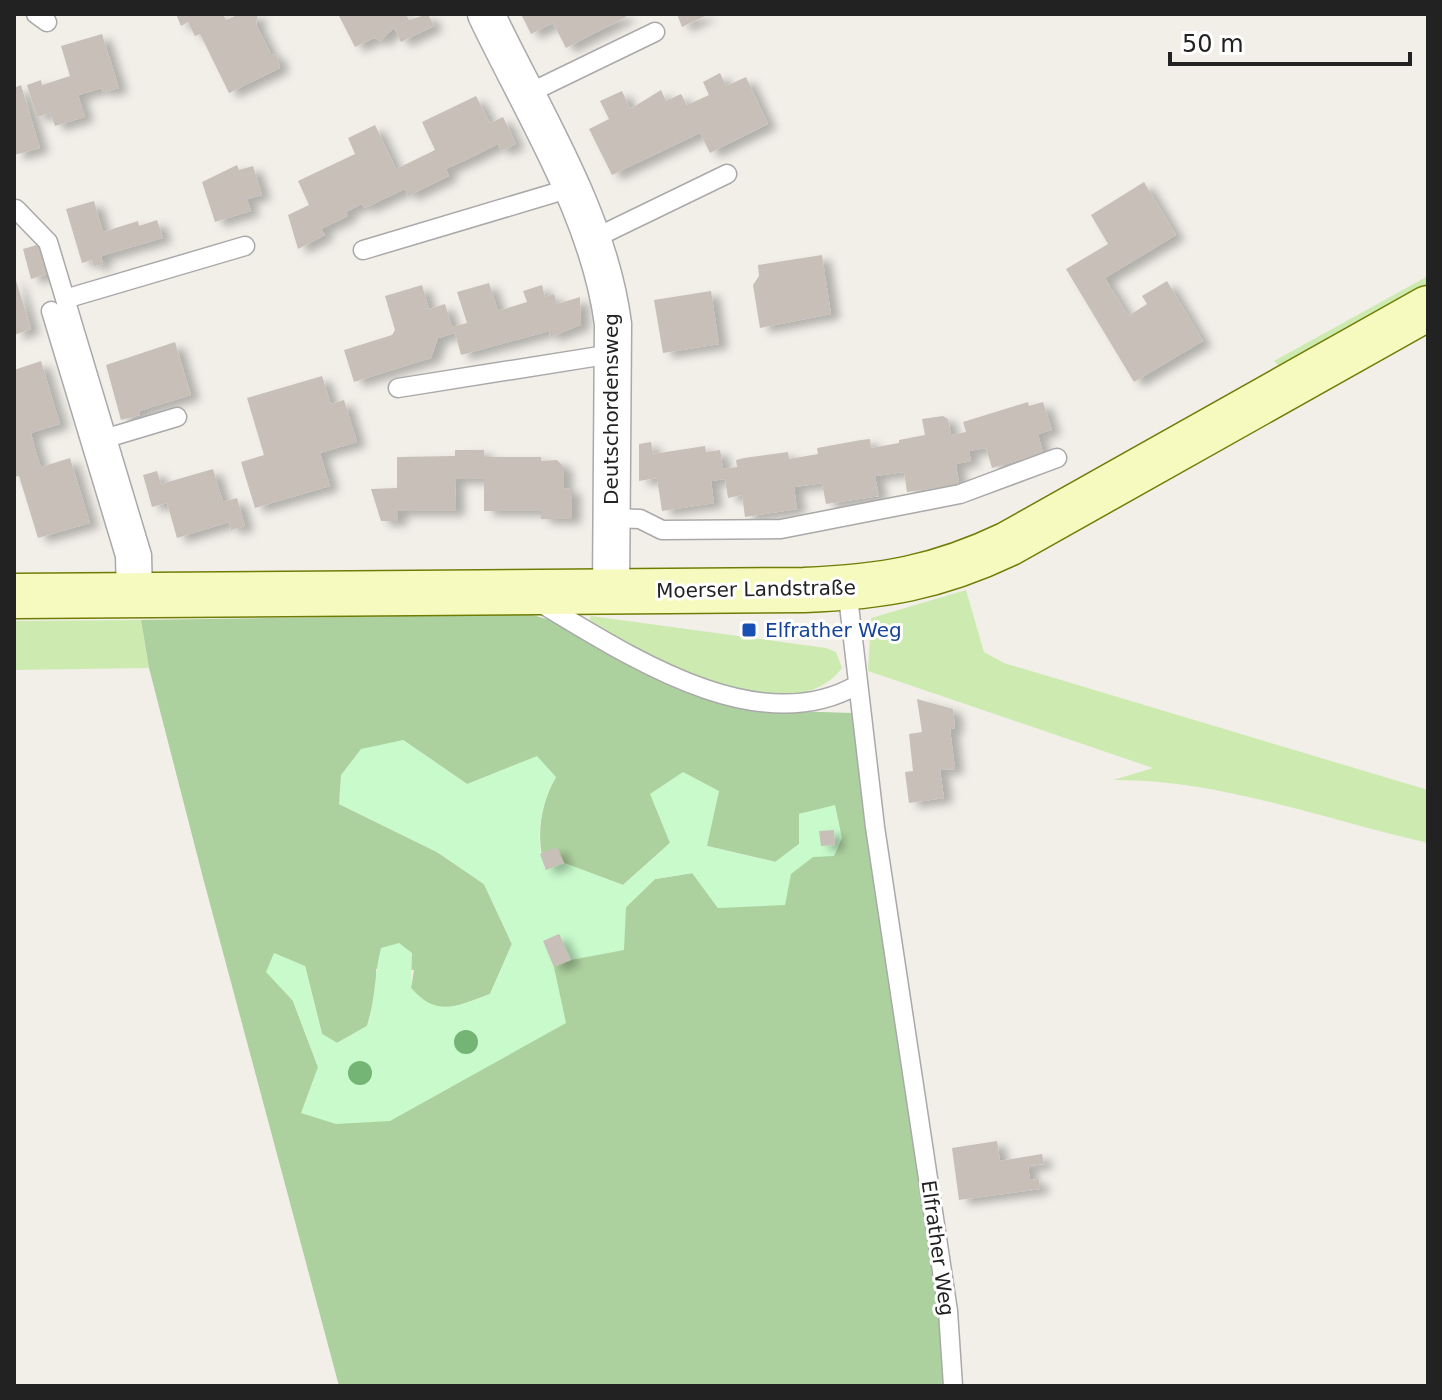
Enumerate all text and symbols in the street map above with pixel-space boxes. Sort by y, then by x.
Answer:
scale bar [1170,16,1410,66]
text: 50 m [1182,30,1244,58]
street label: Deutschordensweg [599,313,623,505]
street label: Moerser Landstraße [656,575,856,603]
place label: Elfrather Weg [765,618,902,642]
marker: Elfrather Weg [740,621,758,639]
street label: Elfrather Weg [917,1179,959,1317]

